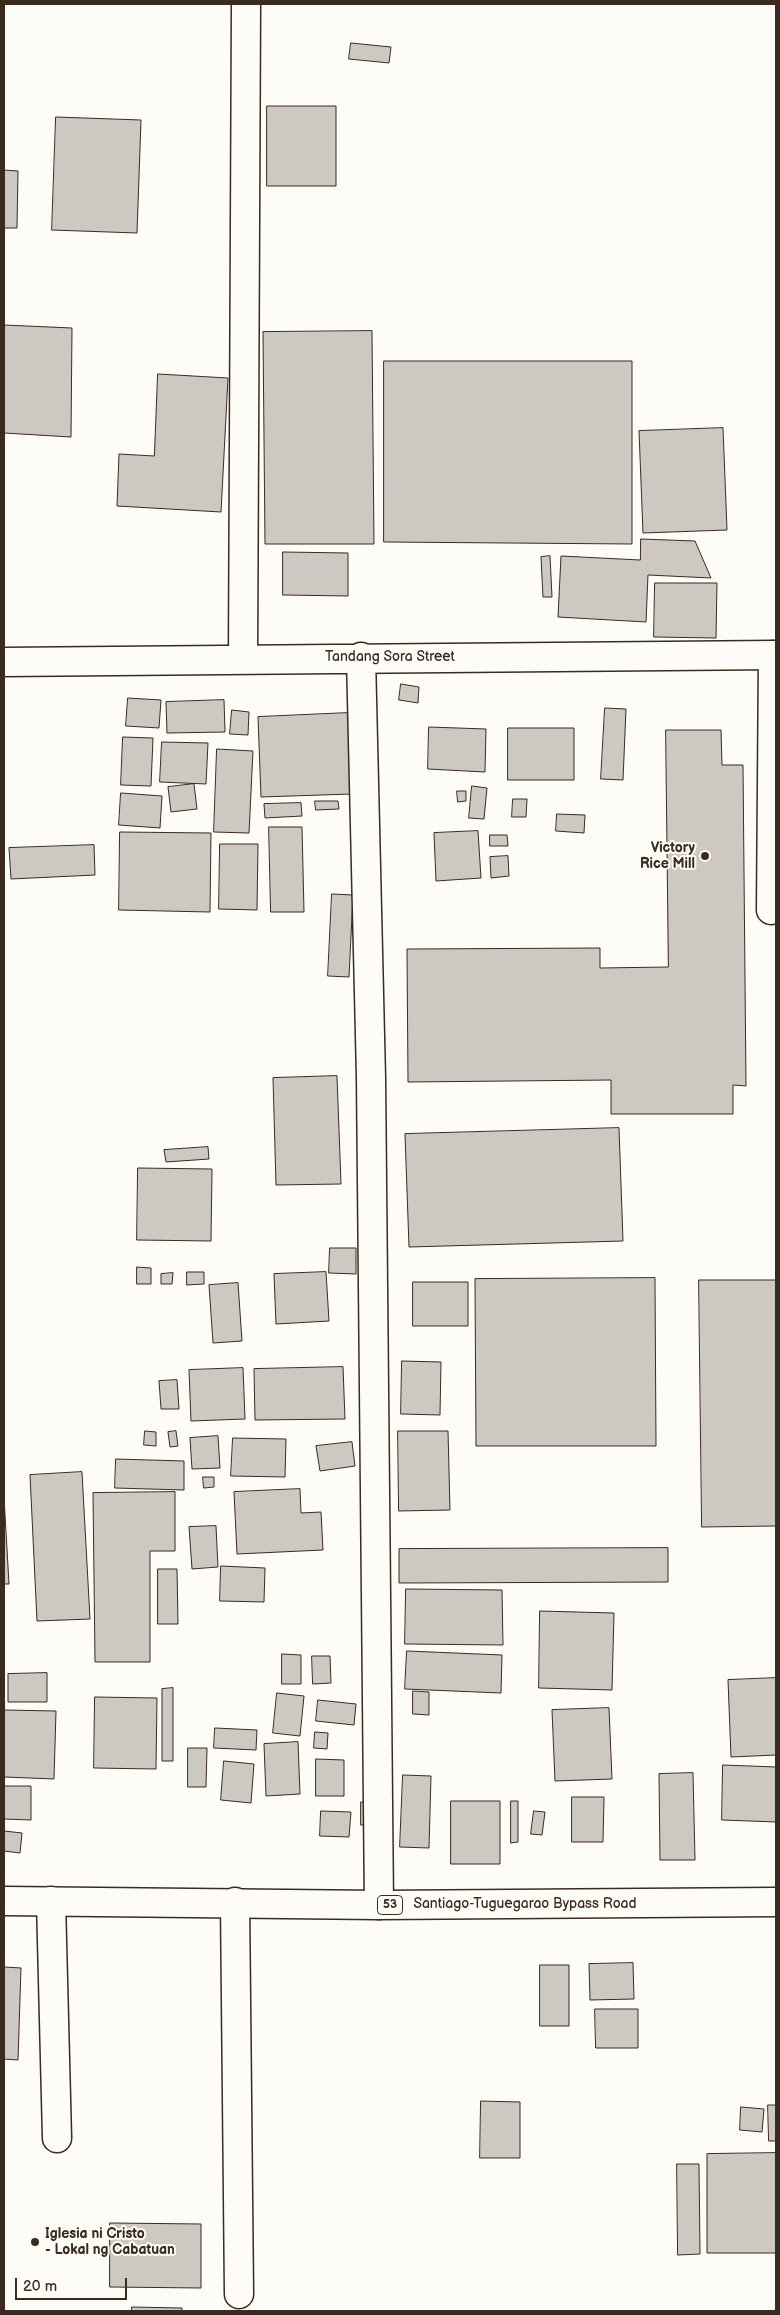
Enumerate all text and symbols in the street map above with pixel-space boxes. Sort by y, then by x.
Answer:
street label: Tandang Sora Street [325,649,455,665]
place label: Victory Rice Mill [640,840,695,872]
marker: Victory Rice Mill [699,850,711,862]
road number: 53 [378,1896,402,1914]
street label: Santiago-Tuguegarao Bypass Road [413,1896,637,1912]
place label: Iglesia ni Cristo - Lokal ng Cabatuan [45,2226,175,2258]
marker: Iglesia ni Cristo - Lokal ng Cabatuan [29,2236,41,2248]
scale bar [18,2268,130,2300]
text: 20 m [23,2277,57,2296]

